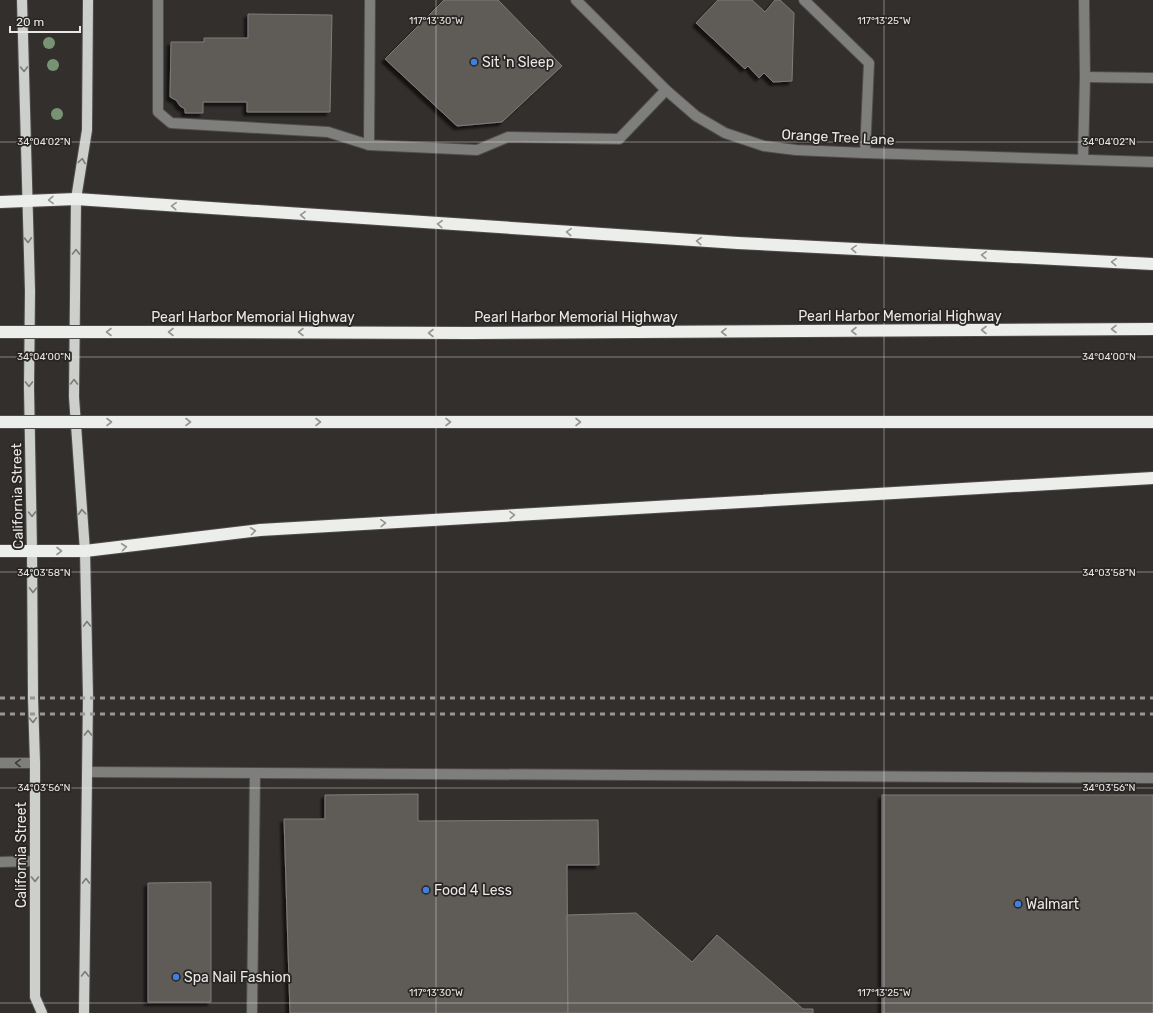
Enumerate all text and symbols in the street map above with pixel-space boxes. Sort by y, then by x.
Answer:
scale bar [10,8,80,34]
text: 20 m [16,15,44,29]
text: 117°13'30"W [409,15,463,27]
text: 117°13'25"W [857,15,911,27]
place label: Sit 'n Sleep [482,54,554,71]
marker: Sit 'n Sleep [469,57,479,67]
one-way arrow [20,66,28,72]
street label: Orange Tree Lane [781,126,895,149]
text: 34°04'02"N [17,136,71,148]
text: 34°04'02"N [1082,136,1136,148]
one-way arrow [77,158,86,164]
one-way arrow [48,196,54,204]
one-way arrow [171,202,177,211]
one-way arrow [300,210,306,219]
one-way arrow [437,219,443,228]
one-way arrow [566,228,572,237]
one-way arrow [696,236,702,245]
one-way arrow [24,237,32,243]
one-way arrow [851,245,857,253]
one-way arrow [71,249,80,255]
one-way arrow [981,251,987,260]
one-way arrow [1111,258,1117,266]
street label: Pearl Harbor Memorial Highway [798,308,1002,325]
street label: Pearl Harbor Memorial Highway [151,309,355,326]
street label: Pearl Harbor Memorial Highway [474,309,678,326]
one-way arrow [1111,325,1117,333]
one-way arrow [981,326,987,334]
one-way arrow [851,327,857,335]
one-way arrow [106,328,112,336]
one-way arrow [168,328,174,336]
one-way arrow [298,328,304,336]
one-way arrow [721,328,727,336]
one-way arrow [428,329,434,337]
text: 34°04'00"N [17,351,71,363]
text: 34°04'00"N [1082,351,1136,363]
one-way arrow [70,379,78,385]
one-way arrow [25,381,33,387]
one-way arrow [106,418,112,426]
one-way arrow [185,418,191,426]
one-way arrow [315,418,321,426]
one-way arrow [445,418,451,426]
one-way arrow [575,418,581,426]
street label: California Street [8,442,27,549]
one-way arrow [78,509,87,515]
one-way arrow [28,511,36,517]
one-way arrow [509,511,515,520]
one-way arrow [380,518,386,527]
one-way arrow [250,526,256,535]
one-way arrow [121,543,127,552]
one-way arrow [56,547,62,555]
text: 34°03'58"N [17,567,71,579]
text: 34°03'58"N [1082,567,1136,579]
one-way arrow [29,587,37,593]
one-way arrow [82,621,91,627]
one-way arrow [29,717,38,723]
one-way arrow [84,730,92,736]
one-way arrow [15,759,21,767]
text: 34°03'56"N [18,782,71,794]
text: 34°03'56"N [1083,782,1136,794]
street label: California Street [13,802,30,908]
one-way arrow [31,876,39,882]
one-way arrow [82,878,90,884]
place label: Food 4 Less [434,882,512,899]
marker: Food 4 Less [421,885,431,895]
place label: Walmart [1026,896,1080,913]
marker: Walmart [1013,899,1023,909]
place label: Spa Nail Fashion [184,969,291,986]
one-way arrow [81,971,89,977]
marker: Spa Nail Fashion [171,972,181,982]
text: 117°13'30"W [409,987,463,999]
text: 117°13'25"W [857,987,911,999]

